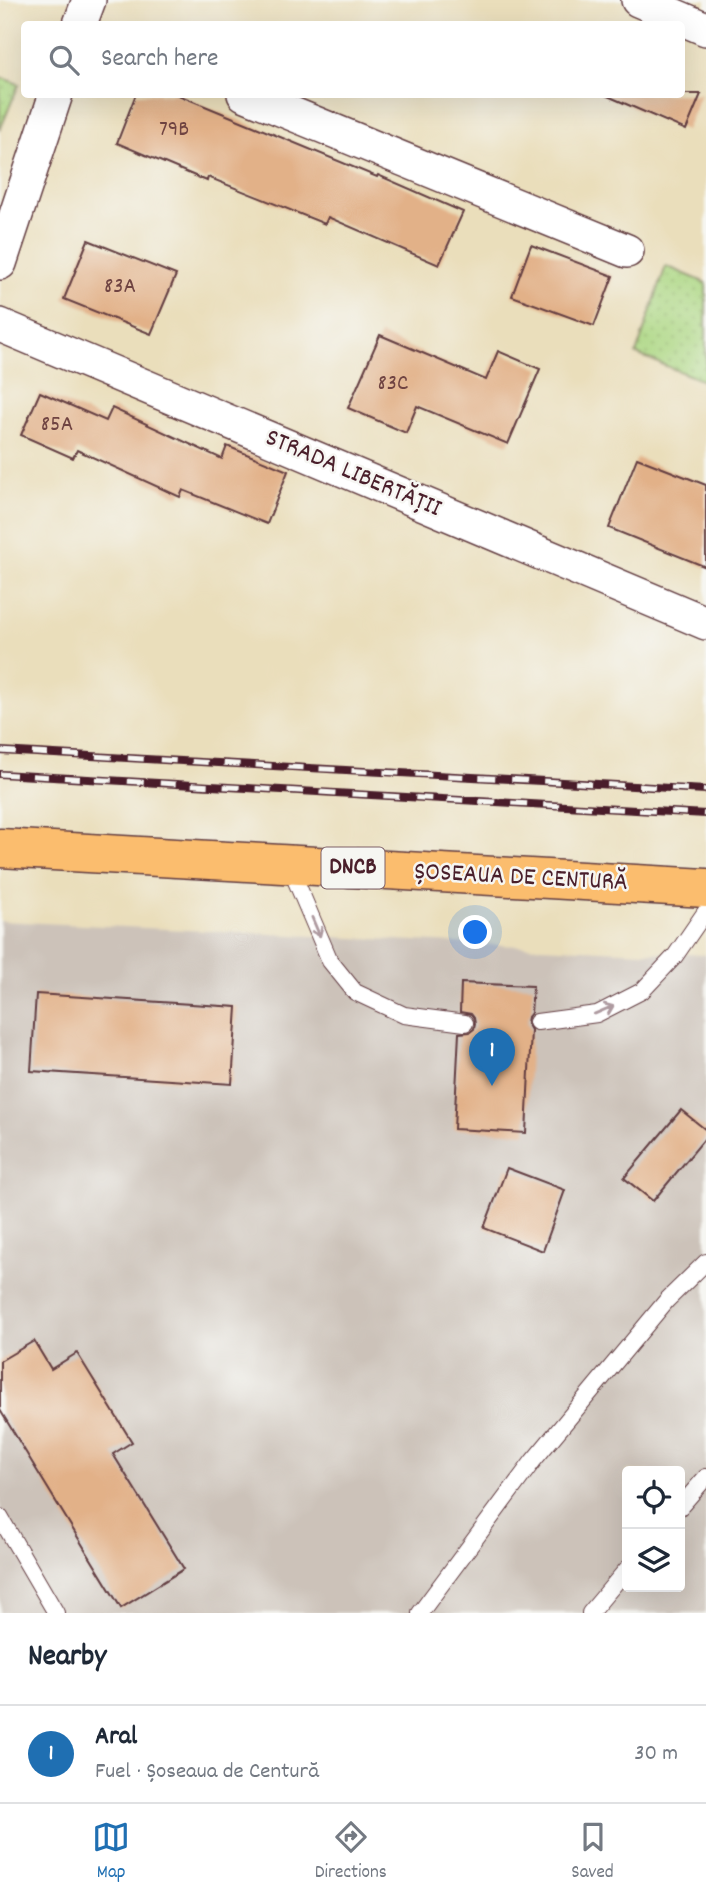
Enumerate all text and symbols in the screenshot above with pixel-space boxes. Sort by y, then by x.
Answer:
search box [21,21,685,98]
icon: search [45,41,83,79]
text: Search here [101,41,219,78]
house number: 79B [159,114,189,147]
house number: 83A [104,271,136,304]
house number: 83C [378,368,408,401]
house number: 85A [41,409,73,442]
street label: STRADA LIBERTĂȚII [259,420,447,528]
road number: DNCB [322,848,384,888]
street label: ȘOSEAUA DE CENTURĂ [413,854,629,902]
your location [458,915,492,949]
one-way arrow [310,916,323,937]
one-way arrow [593,1002,614,1015]
pin: 1 [469,1028,515,1086]
map controls [622,1466,685,1592]
button: locate [622,1466,685,1529]
button: layers [622,1529,685,1592]
text: Nearby [28,1637,106,1680]
text: Aral [95,1719,137,1756]
text: 1 [48,1738,54,1771]
text: 30 m [634,1738,678,1771]
text: Fuel · Șoseaua de Centură [95,1756,320,1789]
tab: Map [92,1818,130,1887]
tab: Directions [315,1818,387,1887]
tab: Saved [571,1818,614,1887]

